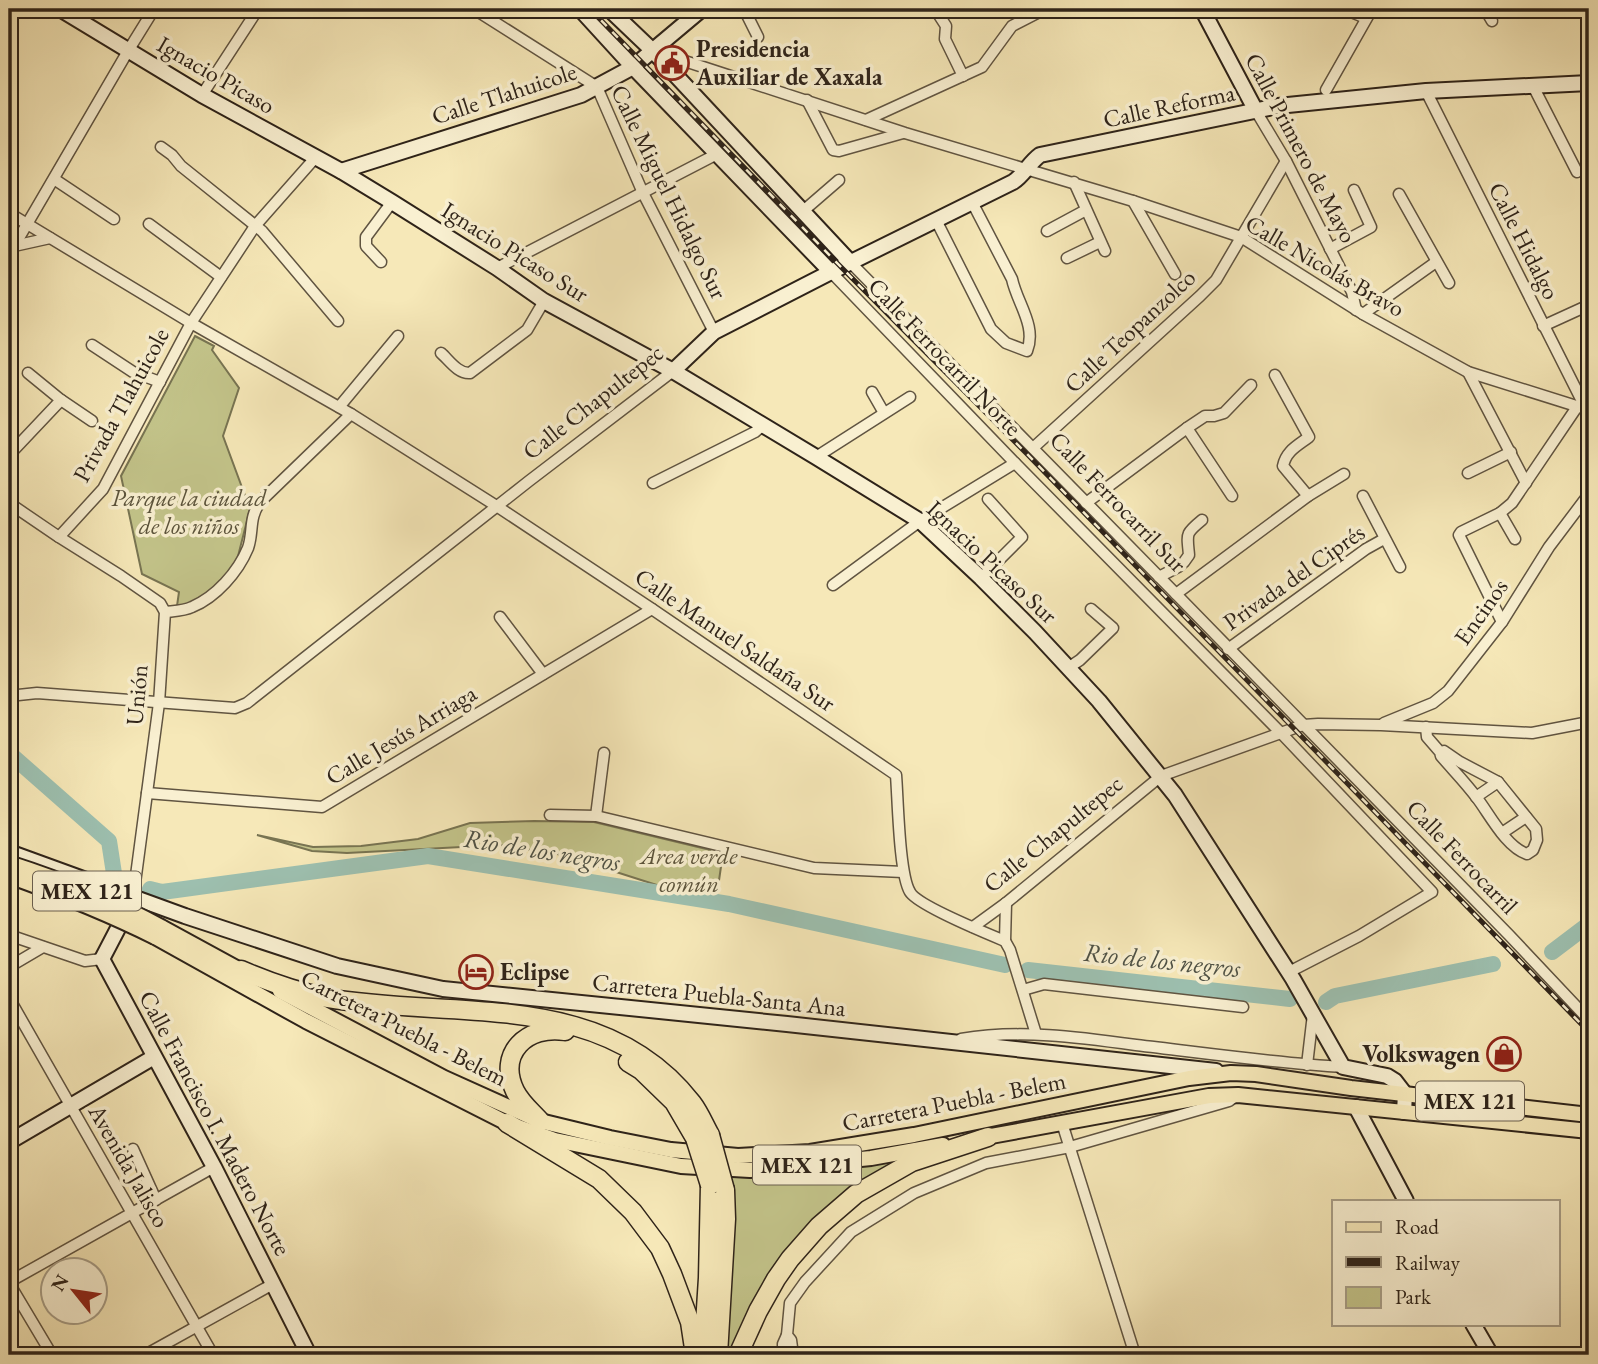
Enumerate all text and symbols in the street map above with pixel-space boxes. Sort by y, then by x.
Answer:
street label: Ignacio Picaso [152,28,281,121]
place label: Presidencia Auxiliar de Xaxala [695,33,883,92]
public building icon: Presidencia Auxiliar de Xaxala [653,44,691,82]
street label: Calle Primero de Mayo [1238,47,1365,248]
street label: Calle Tlahuicole [427,56,580,132]
street label: Calle Reforma [1100,76,1238,135]
street label: Calle Miguel Hidalgo Sur [604,80,735,304]
street label: Calle Hidalgo [1482,177,1567,305]
street label: Ignacio Picaso Sur [436,194,595,309]
street label: Calle Nicolás Bravo [1240,207,1411,324]
street label: Calle Teopanzolco [1057,262,1202,399]
street label: Calle Ferrocarril Norte [862,271,1029,442]
street label: Privada Tlahuicole [65,322,176,487]
street label: Calle Chapultepec [516,337,669,466]
street label: Calle Ferrocarril Sur [1043,425,1194,579]
park label: Parque la ciudad de los niños [111,482,267,541]
street label: Ignacio Picaso Sur [921,493,1064,630]
street label: Privada del Ciprés [1217,516,1371,637]
street label: Calle Manuel Saldaña Sur [629,561,842,718]
street label: Encinos [1447,572,1515,651]
street label: Unión [118,663,155,727]
street label: Calle Jesús Arriaga [320,677,482,792]
street label: Calle Chapultepec [977,768,1129,899]
street label: Calle Ferrocarril [1400,793,1525,921]
water label: Rio de los negros [462,821,623,879]
park label: Area verde común [639,840,738,899]
road number: MEX 121 [33,872,141,911]
water label: Rio de los negros [1082,935,1243,985]
hotel icon: Eclipse [457,953,495,991]
place label: Eclipse [500,956,569,987]
street label: Carretera Puebla - Belem [296,962,513,1093]
street label: Carretera Puebla-Santa Ana [591,966,848,1023]
street label: Calle Francisco I. Madero Norte [132,985,298,1260]
shop icon: Volkswagen [1485,1035,1523,1073]
place label: Volkswagen [1362,1038,1480,1070]
street label: Carretera Puebla - Belem [839,1065,1069,1138]
road number: MEX 121 [1416,1082,1524,1120]
street label: Avenida Jalisco [81,1098,177,1233]
road number: MEX 121 [753,1146,861,1184]
legend [1332,1200,1560,1326]
text: Road [1395,1213,1439,1240]
text: Railway [1395,1249,1461,1276]
north arrow [38,1256,108,1326]
text: N [45,1269,75,1296]
text: Park [1395,1283,1432,1310]

